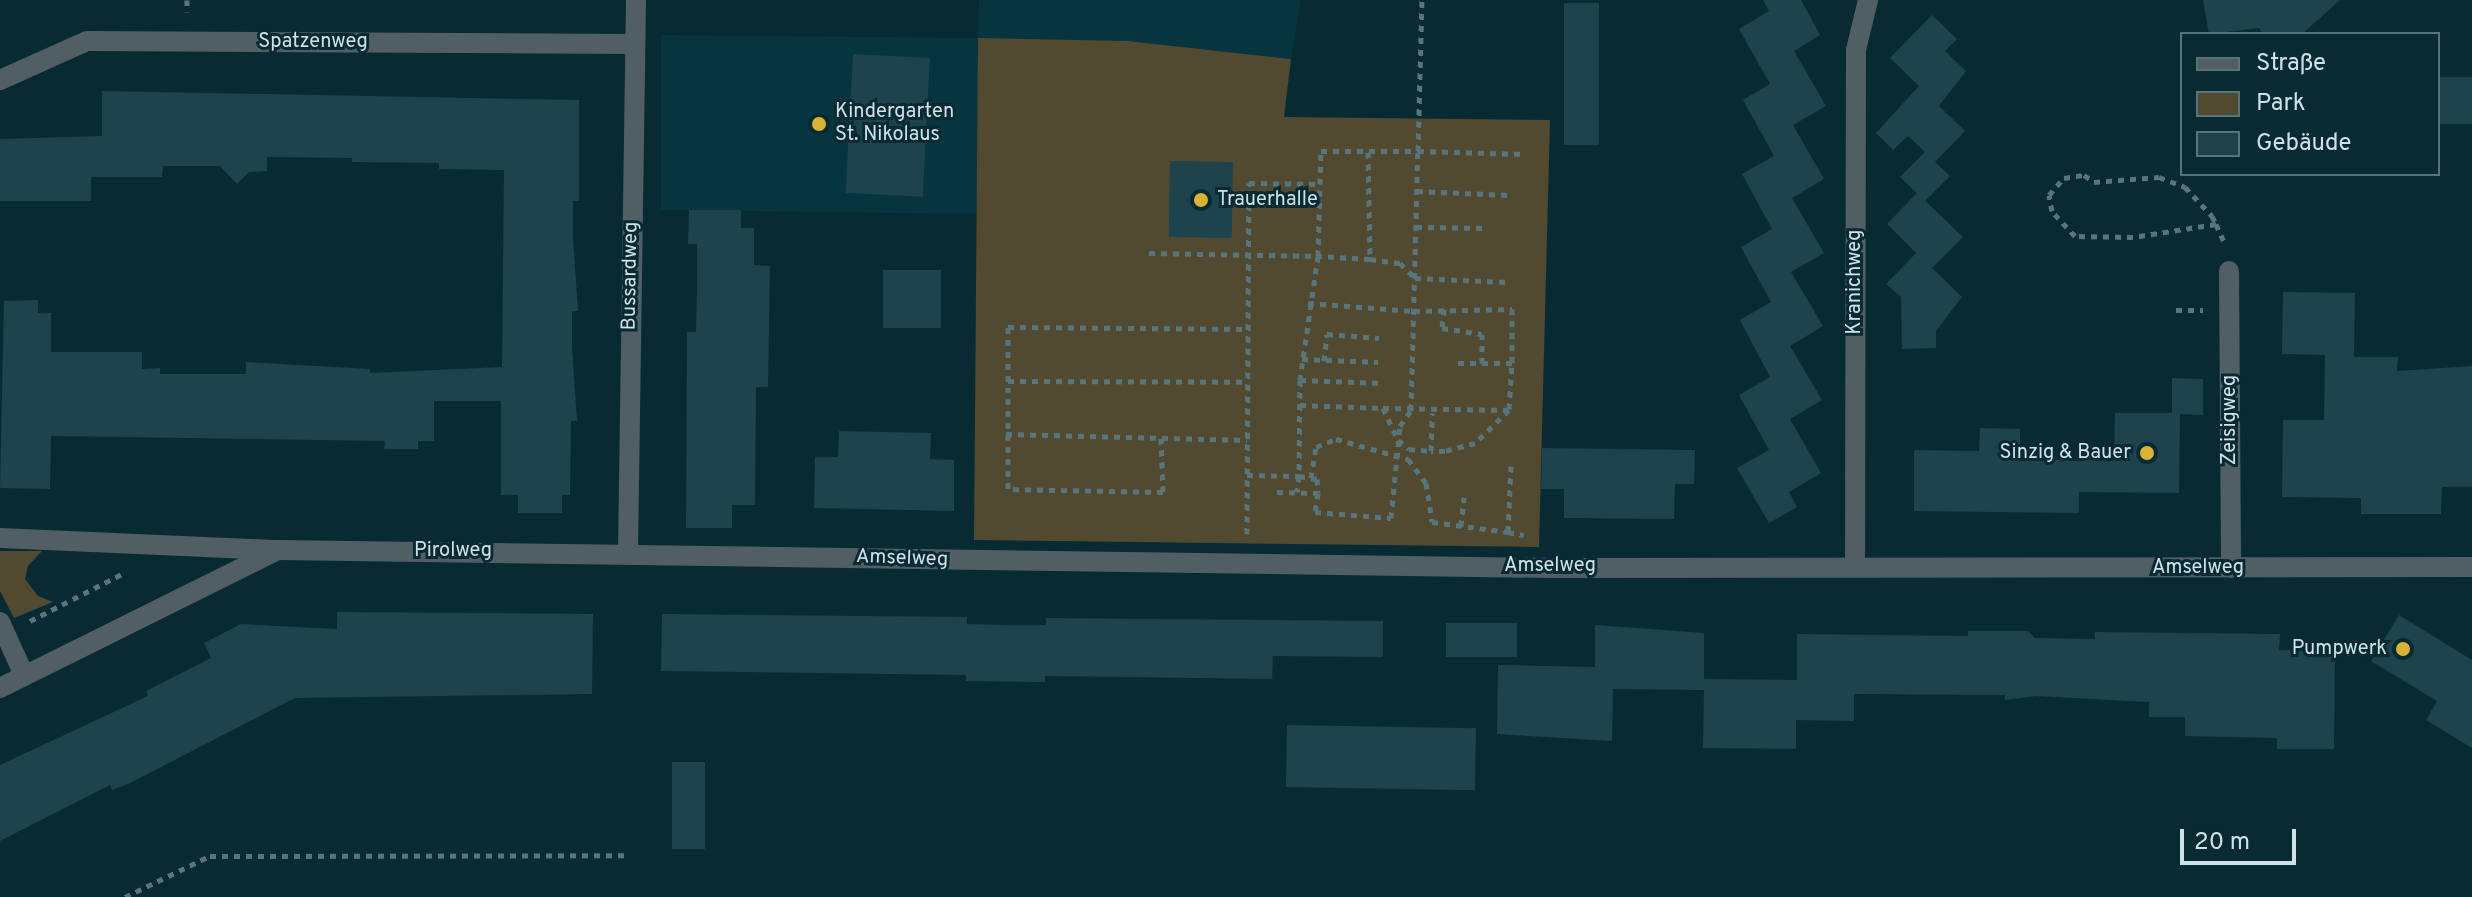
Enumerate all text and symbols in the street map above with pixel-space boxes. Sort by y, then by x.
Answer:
street label: Spatzenweg [258,30,368,54]
legend [2180,32,2440,176]
text: Straße [2256,49,2326,79]
text: Park [2256,89,2306,119]
place label: Kindergarten St. Nikolaus [835,100,954,147]
marker: Kindergarten St. Nikolaus [810,115,828,133]
text: Gebäude [2256,129,2351,159]
place label: Trauerhalle [1217,188,1318,212]
marker: Trauerhalle [1192,191,1210,209]
street label: Bussardweg [618,221,644,331]
street label: Kranichweg [1843,229,1867,335]
street label: Zeisigweg [2218,375,2242,465]
place label: Sinzig & Bauer [2000,441,2131,465]
marker: Sinzig & Bauer [2138,444,2156,462]
street label: Pirolweg [414,539,492,563]
street label: Amselweg [856,545,948,573]
street label: Amselweg [1504,554,1596,578]
street label: Amselweg [2152,556,2244,580]
place label: Pumpwerk [2292,637,2387,661]
marker: Pumpwerk [2394,640,2412,658]
scale bar [2184,813,2300,863]
text: 20 m [2194,828,2250,858]

